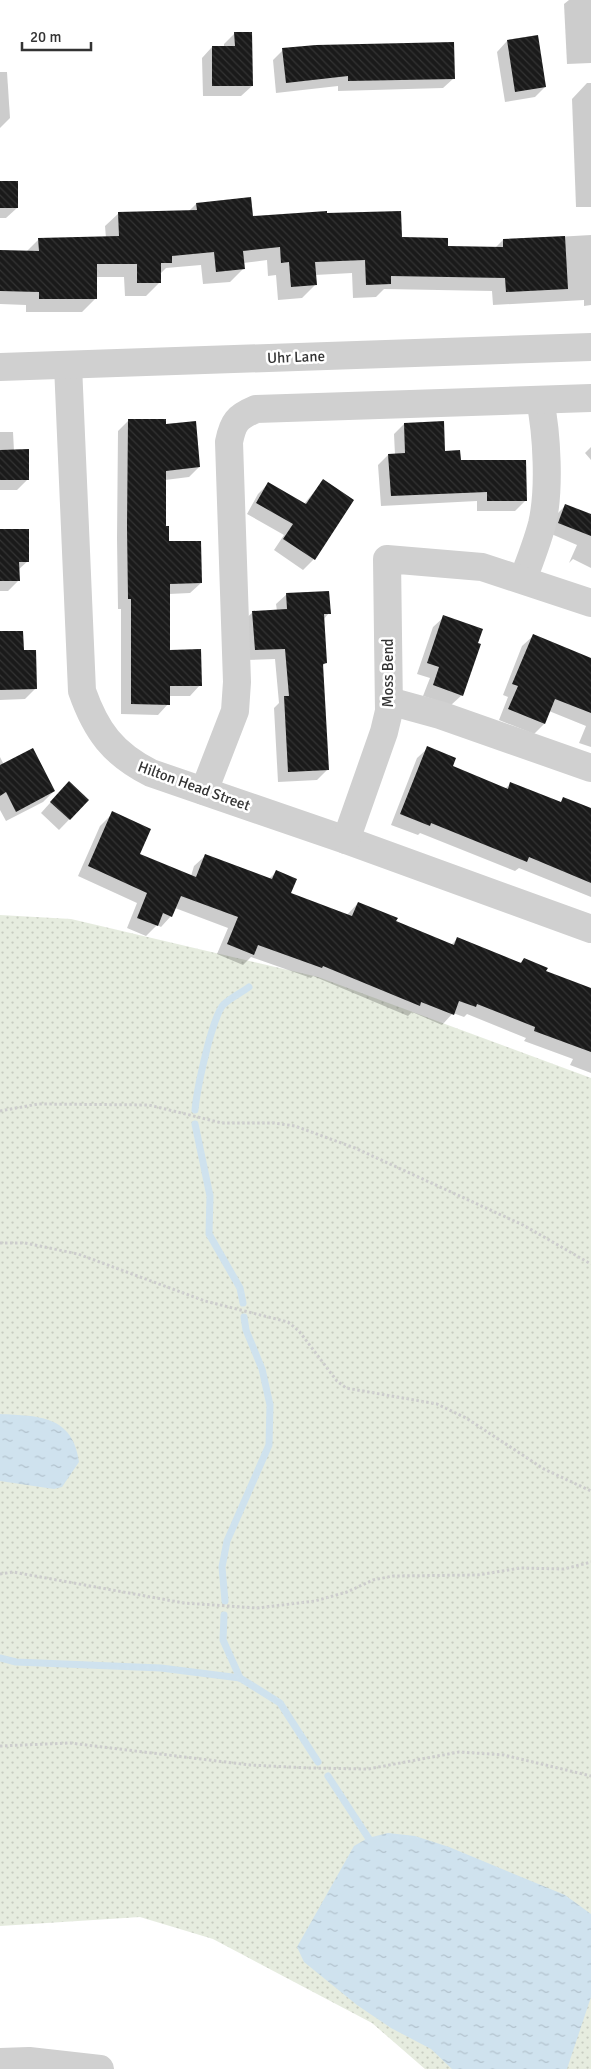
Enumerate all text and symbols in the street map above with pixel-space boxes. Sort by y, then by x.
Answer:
scale bar [22,20,91,52]
text: 20 m [30,28,61,46]
street label: Uhr Lane [267,347,325,367]
street label: Moss Bend [379,638,397,708]
street label: Hilton Head Street [135,757,253,815]

